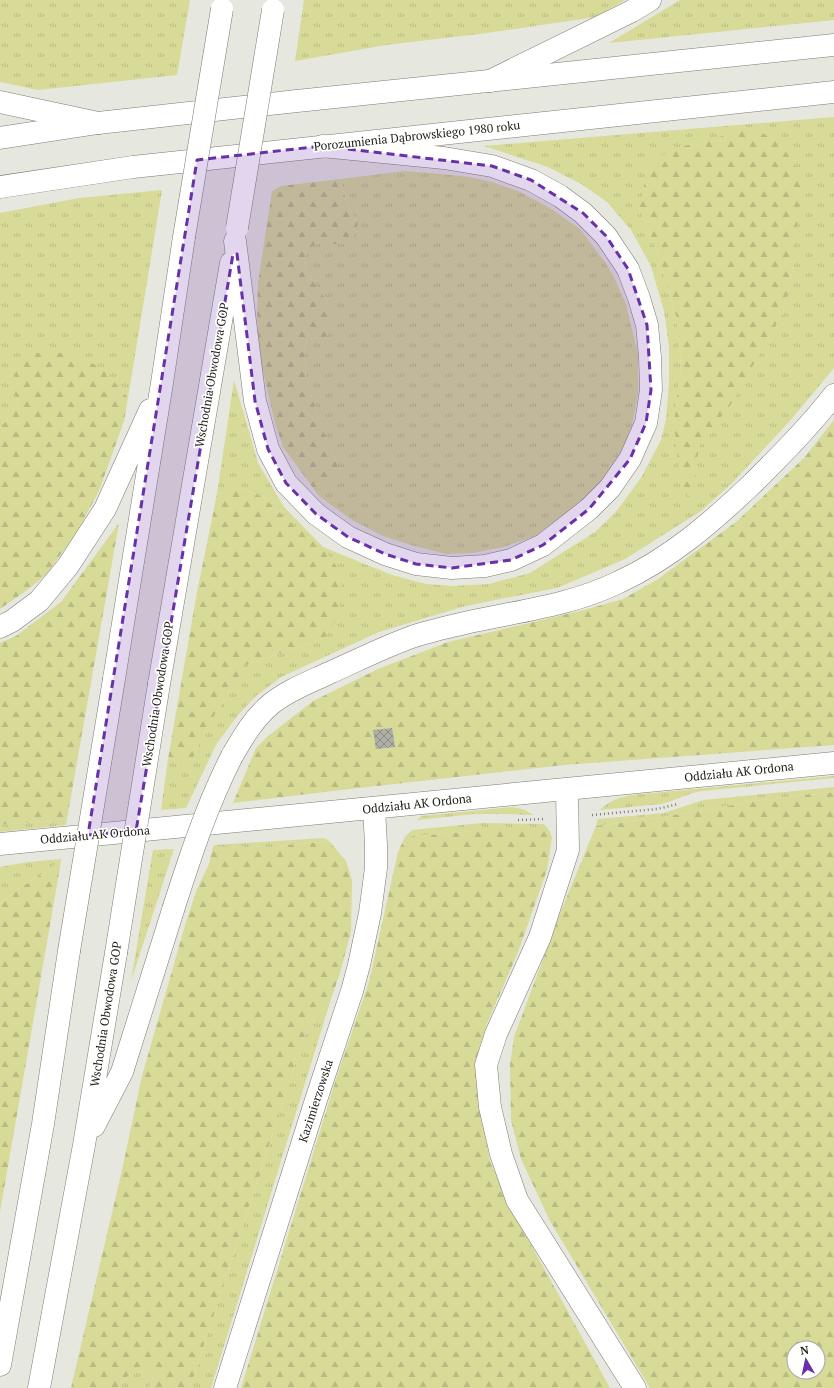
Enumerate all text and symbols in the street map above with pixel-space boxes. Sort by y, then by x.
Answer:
street label: Porozumienia Dąbrowskiego 1980 roku [313,117,521,154]
street label: Wschodnia Obwodowa GOP [191,301,232,449]
street label: Wschodnia Obwodowa GOP [139,620,176,768]
street label: Oddziału AK Ordona [683,758,794,785]
street label: Oddziału AK Ordona [361,790,472,817]
street label: Oddziału AK Ordona [39,822,150,847]
street label: Wschodnia Obwodowa GOP [87,940,124,1088]
street label: Kazimierzowska [295,1057,336,1144]
north arrow [786,1340,826,1380]
text: N [799,1342,810,1358]

